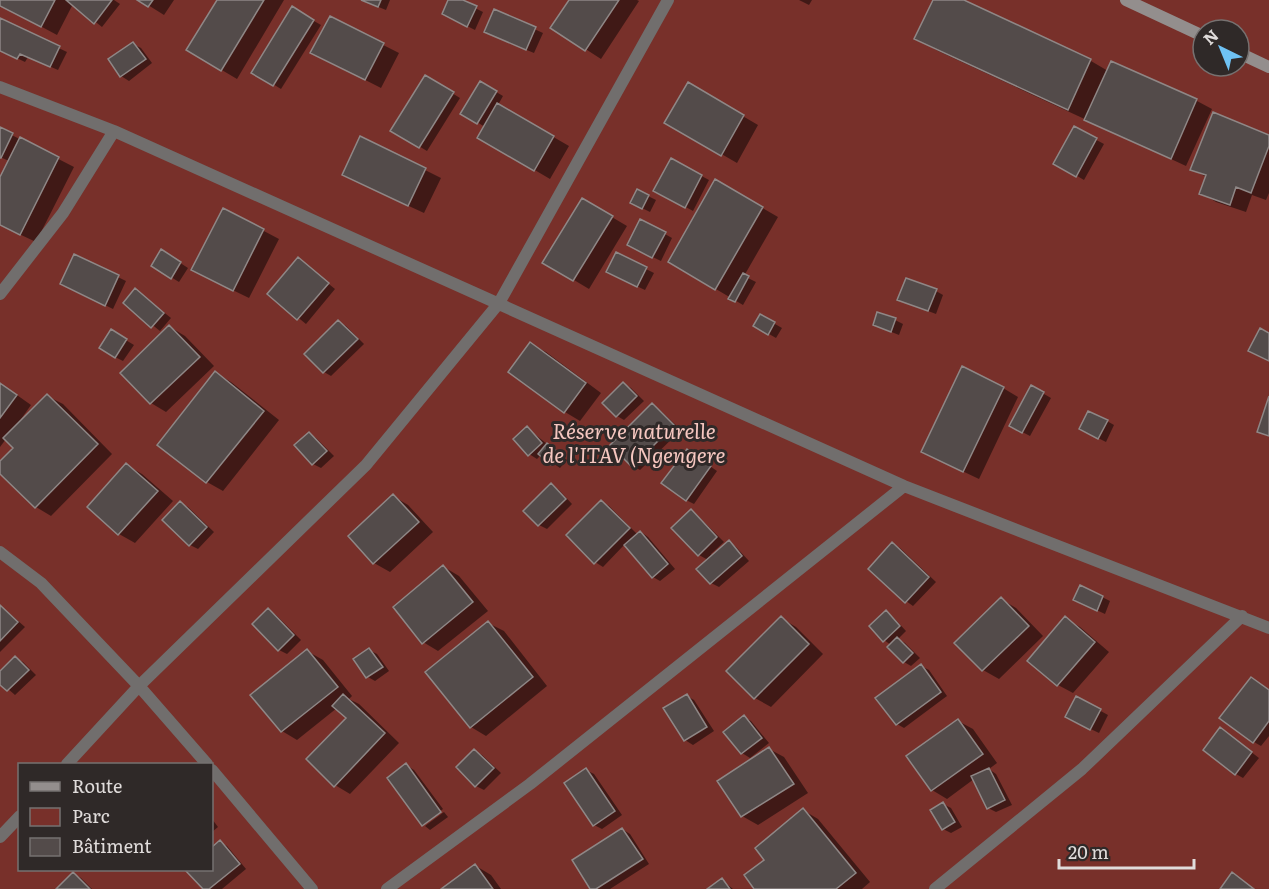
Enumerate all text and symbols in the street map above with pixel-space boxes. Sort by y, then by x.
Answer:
north arrow [1191,18,1251,78]
text: N [1197,23,1223,50]
park label: Réserve naturelle de l'ITAV (Ngengere [543,414,726,469]
legend [18,763,213,871]
text: Route [72,772,122,799]
text: Parc [72,802,110,829]
text: Bâtiment [72,832,152,859]
scale bar [1059,832,1194,870]
text: 20 m [1068,838,1109,865]

